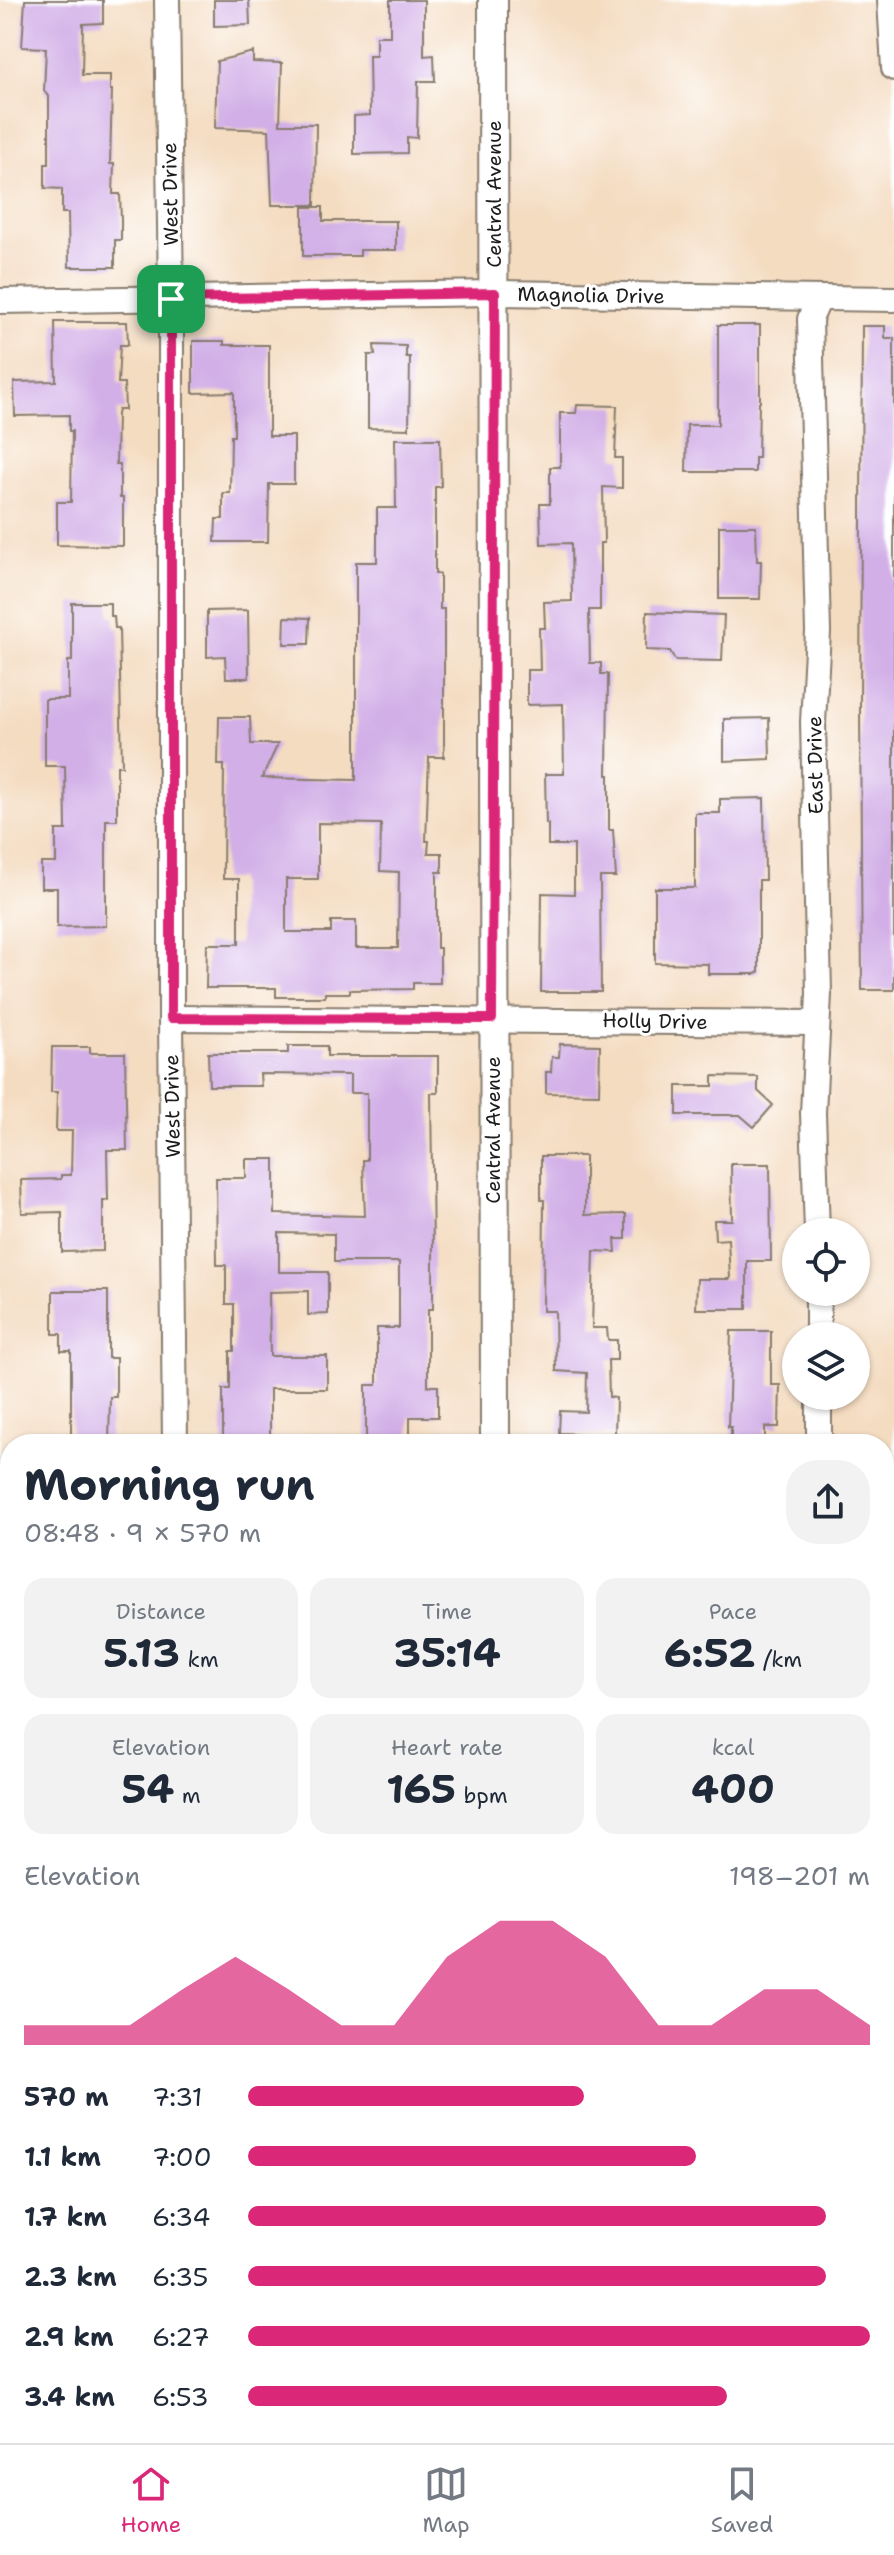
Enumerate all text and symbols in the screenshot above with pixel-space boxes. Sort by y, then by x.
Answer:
street label: Central Avenue [481,120,507,268]
street label: West Drive [156,142,184,246]
pin [137,265,205,333]
icon: arrive [149,277,193,321]
street label: Magnolia Drive [517,281,665,309]
street label: East Drive [801,715,829,815]
street label: Holly Drive [602,1007,708,1035]
street label: West Drive [158,1054,186,1158]
street label: Central Avenue [480,1056,506,1204]
map controls [782,1218,870,1410]
button: locate [782,1218,870,1306]
button: layers [782,1322,870,1410]
text: Morning run [24,1455,315,1514]
button: share [786,1460,870,1544]
text: 08:48 · 9 × 570 m [24,1515,261,1550]
text: Distance [116,1597,206,1626]
text: Time [422,1597,472,1626]
text: Pace [709,1597,757,1626]
text: 5.13 [103,1626,180,1680]
text: 35:14 [393,1626,501,1680]
text: 6:52 [664,1626,755,1680]
text: km [180,1645,219,1674]
text: /km [755,1645,802,1674]
text: Elevation [112,1733,210,1762]
text: Heart rate [391,1733,503,1762]
text: kcal [712,1733,754,1762]
text: 54 [121,1762,174,1816]
text: 165 [386,1762,456,1816]
text: 400 [691,1762,775,1816]
text: m [174,1781,201,1810]
text: bpm [456,1781,508,1810]
text: Elevation [24,1858,140,1893]
text: 198–201 m [729,1858,870,1893]
text: 570 m [24,2079,109,2114]
text: 7:31 [152,2079,203,2114]
text: 1.1 km [24,2139,101,2174]
text: 7:00 [152,2139,212,2174]
text: 1.7 km [24,2199,107,2234]
text: 6:34 [152,2199,210,2234]
text: 2.3 km [24,2259,117,2294]
text: 6:35 [152,2259,208,2294]
text: 2.9 km [24,2319,114,2354]
text: 6:27 [152,2319,210,2354]
text: 3.4 km [24,2379,115,2414]
text: 6:53 [152,2379,209,2414]
tab: Home [121,2462,181,2539]
tab: Map [422,2462,470,2539]
tab: Saved [711,2462,773,2539]

